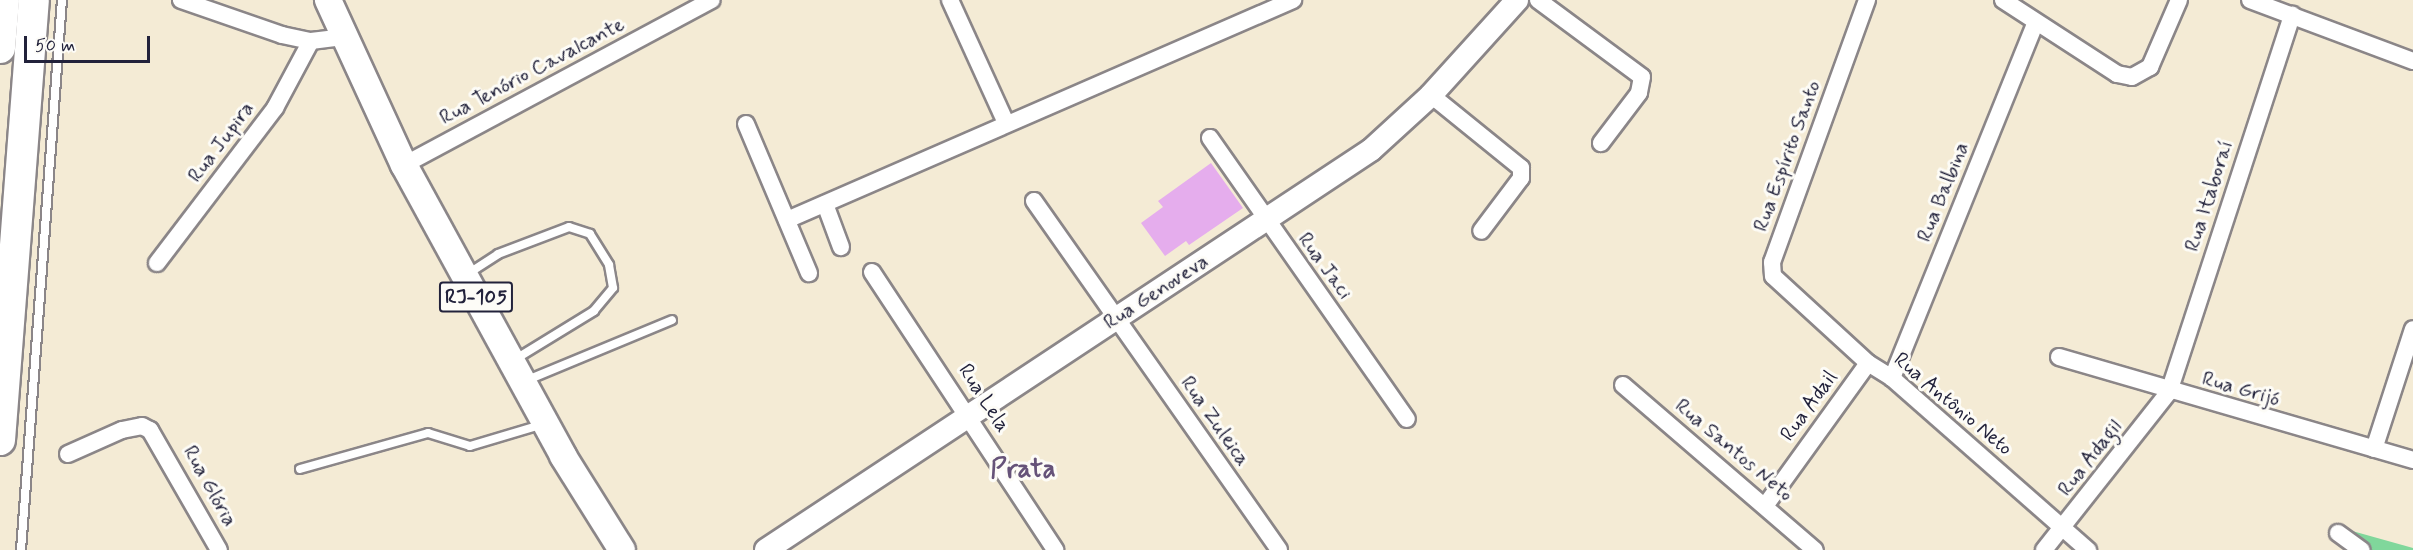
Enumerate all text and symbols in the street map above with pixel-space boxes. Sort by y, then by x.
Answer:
street label: Rua Tenório Cavalcante [435,11,629,131]
scale bar [27,24,153,62]
text: 50 m [35,34,75,58]
street label: Rua Espírito Santo [1748,77,1826,235]
street label: Rua Jupira [182,96,260,188]
street label: Rua Itaboraí [2179,136,2239,256]
street label: Rua Balbina [1911,138,1975,246]
street label: Rua Jaci [1293,228,1357,304]
street label: Rua Genoveva [1099,249,1213,335]
road number: RJ-105 [438,280,514,314]
street label: Rua Antônio Neto [1889,347,2017,461]
street label: Rua Lela [953,359,1015,437]
street label: Rua Adail [1775,366,1843,446]
street label: Rua Grijó [2199,366,2283,412]
street label: Rua Zuleica [1175,372,1255,470]
street label: Rua Santos Neto [1671,394,1797,506]
street label: Rua Adagil [2052,415,2128,501]
street label: Rua Glória [177,441,243,531]
district label: Prata [990,454,1056,486]

